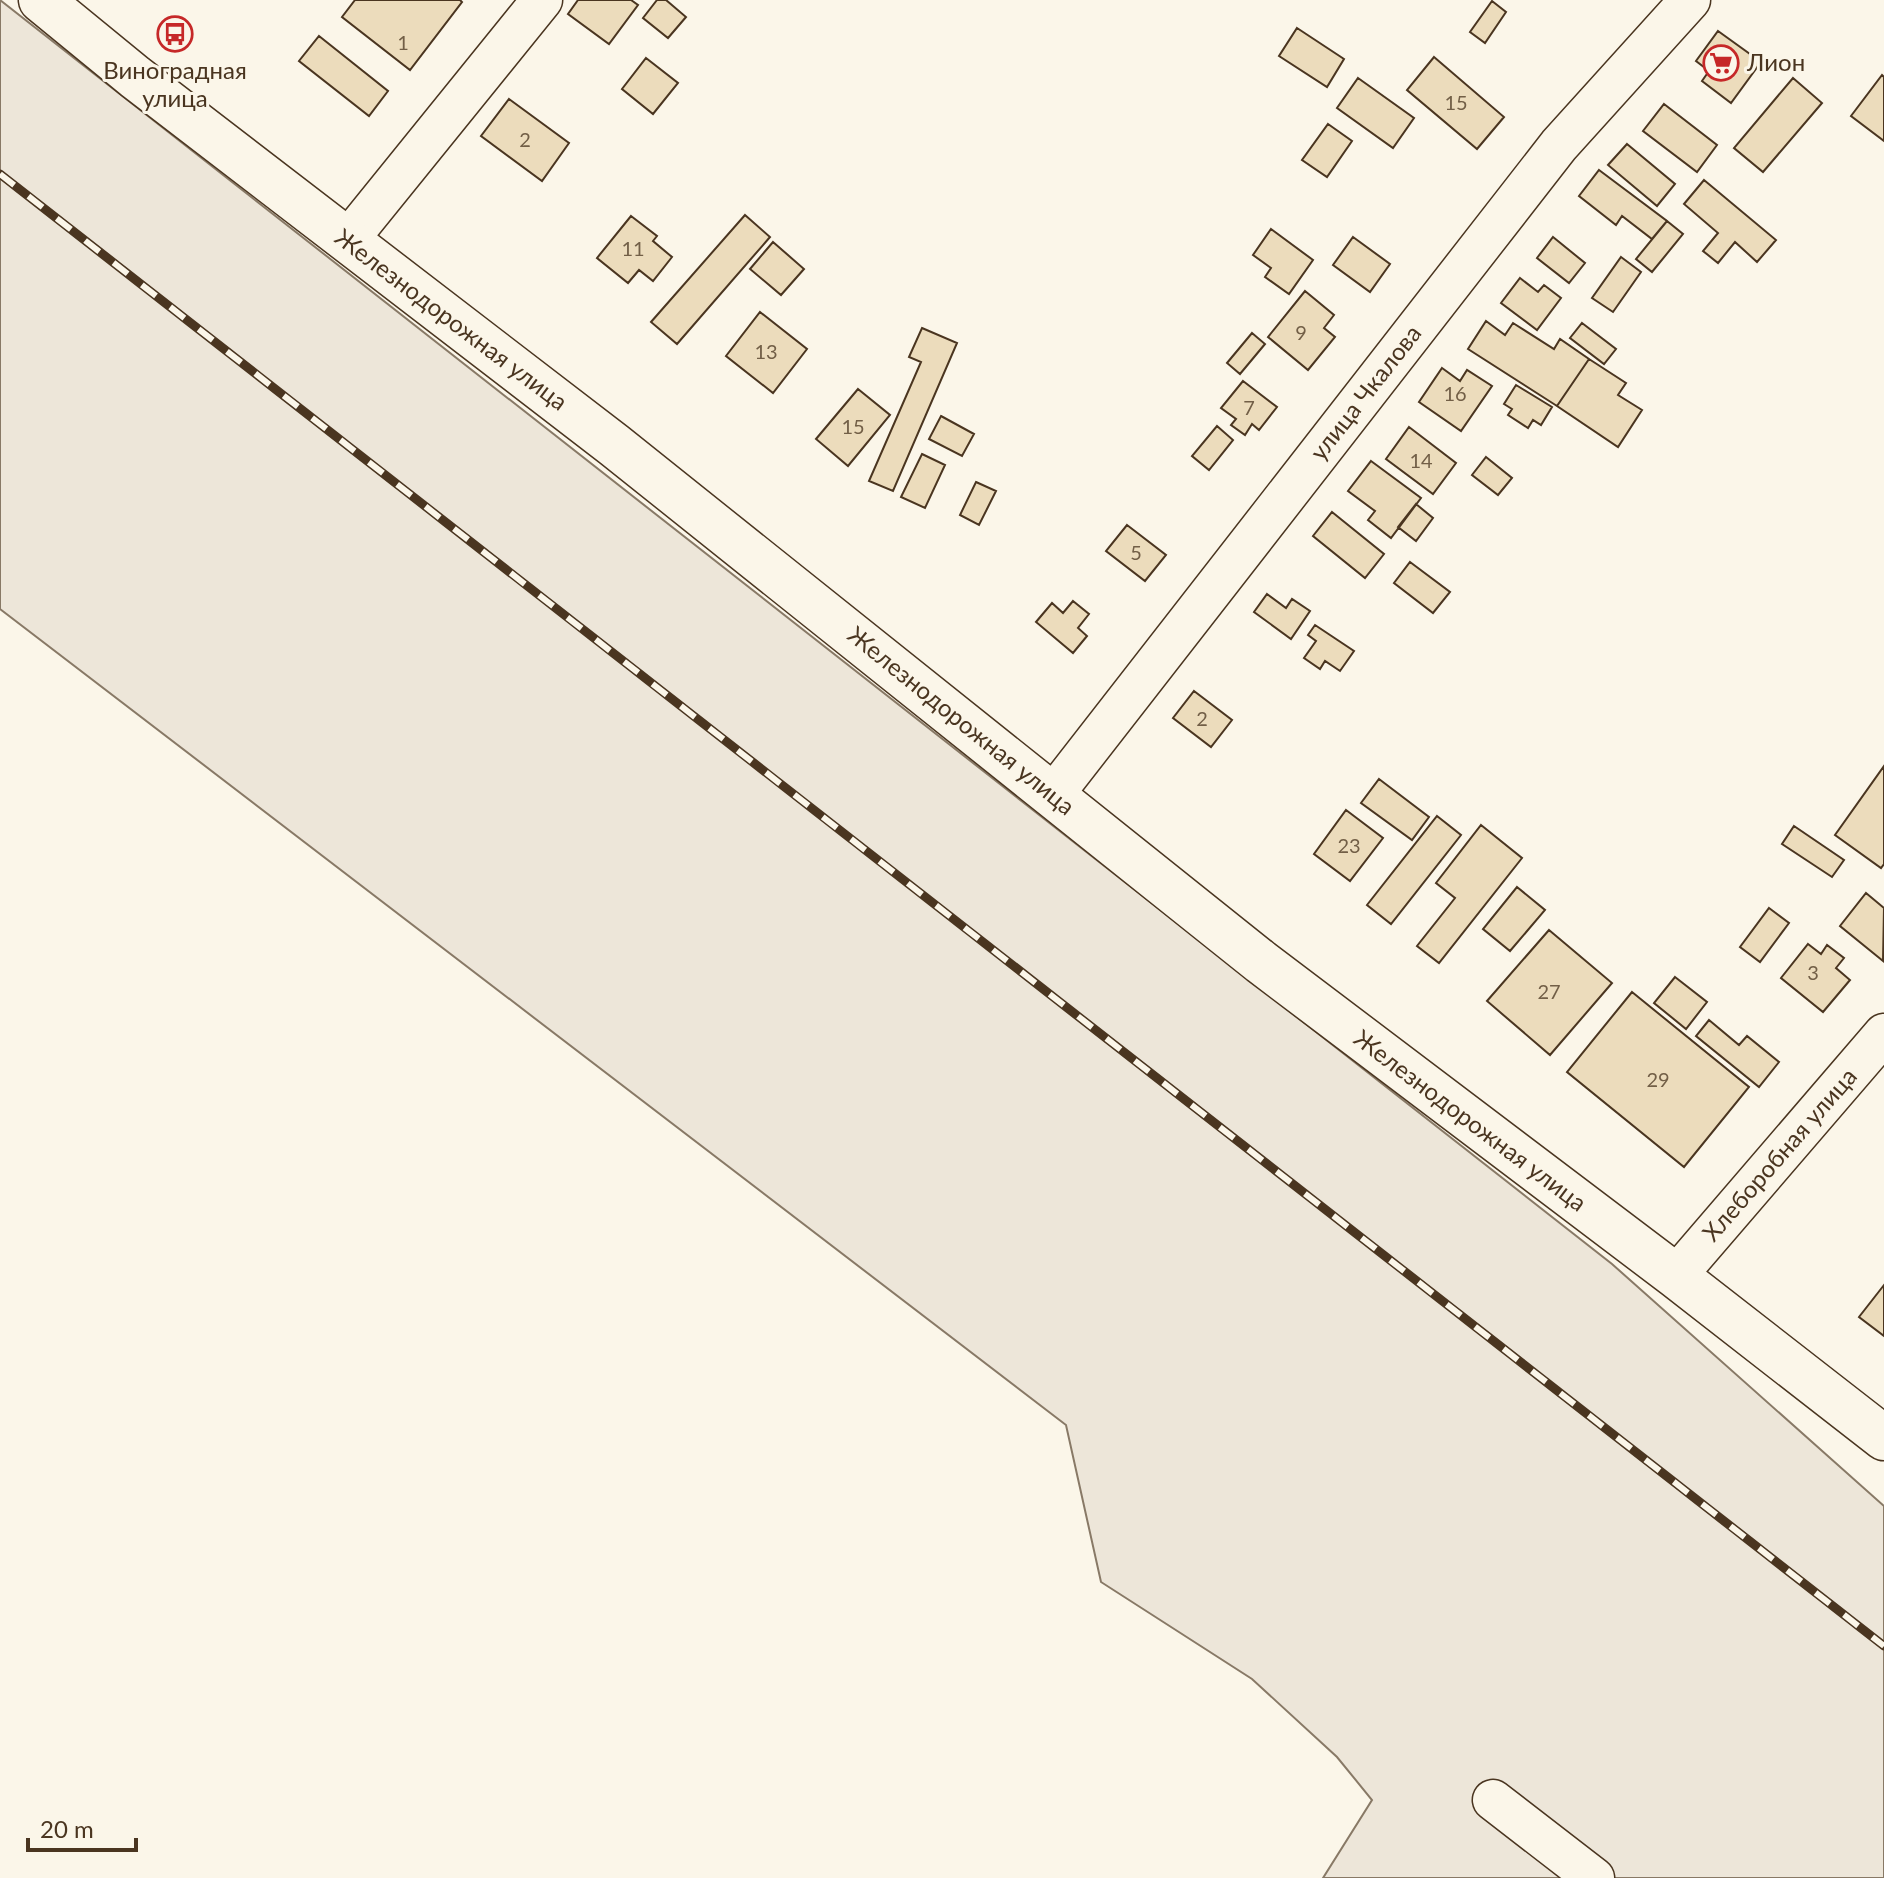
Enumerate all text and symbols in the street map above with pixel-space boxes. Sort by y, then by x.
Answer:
bus stop icon: Виноградная улица [156,15,194,53]
house number: 1 [397,30,409,54]
supermarket icon: Лион [1702,44,1740,82]
place label: Лион [1746,47,1805,76]
place label: Виноградная улица [103,55,247,112]
house number: 15 [1444,90,1468,114]
house number: 2 [519,127,531,151]
street label: Железнодорожная улица [330,222,574,416]
house number: 11 [621,236,645,260]
street label: улица Чкалова [1303,319,1426,465]
house number: 9 [1295,320,1307,344]
house number: 13 [754,339,778,363]
house number: 16 [1443,381,1467,405]
house number: 7 [1243,395,1255,419]
house number: 15 [841,414,865,438]
house number: 14 [1409,448,1433,472]
house number: 5 [1130,540,1142,564]
street label: Железнодорожная улица [843,619,1081,820]
house number: 2 [1196,706,1208,730]
house number: 23 [1337,833,1361,857]
house number: 3 [1807,960,1819,984]
house number: 27 [1537,979,1561,1003]
street label: Железнодорожная улица [1349,1023,1593,1217]
street label: Хлеборобная улица [1696,1061,1862,1247]
house number: 29 [1646,1067,1670,1091]
scale bar [28,1802,136,1852]
text: 20 m [40,1814,94,1843]

